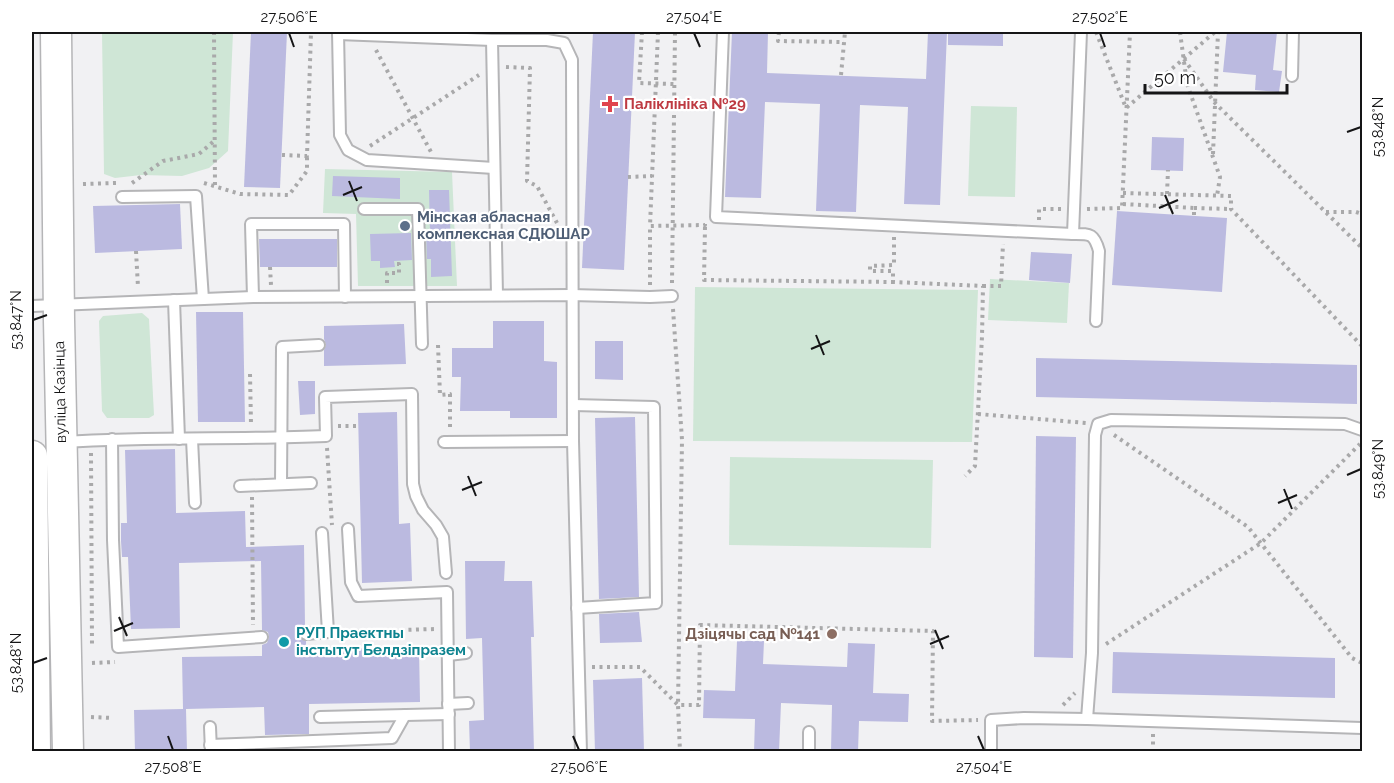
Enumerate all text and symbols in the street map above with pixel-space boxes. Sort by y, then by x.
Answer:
text: 27.506°E [260,8,318,26]
text: 27.504°E [666,8,722,26]
text: 27.502°E [1072,8,1128,26]
scale bar [1145,57,1288,95]
text: 50 m [1154,67,1196,88]
marker: Паліклініка №29 [601,95,619,113]
place label: Паліклініка №29 [624,95,746,113]
text: 53.848°N [1369,97,1387,157]
place label: Мінская абласная комплексная СДЮШАР [417,208,590,243]
marker: Мінская абласная комплексная СДЮШАР [398,219,412,233]
text: 53.847°N [7,290,25,350]
street label: вуліца Казінца [50,341,70,443]
text: 53.849°N [1369,439,1387,499]
place label: РУП Праектны інстытут Белдзіпразем [296,624,466,659]
place label: Дзіцячы сад №141 [685,625,821,643]
marker: Дзіцячы сад №141 [825,627,839,641]
text: 53.848°N [7,633,25,693]
marker: РУП Праектны інстытут Белдзіпразем [277,635,291,649]
text: 27.508°E [144,758,202,776]
text: 27.506°E [550,758,608,776]
text: 27.504°E [956,758,1012,776]

